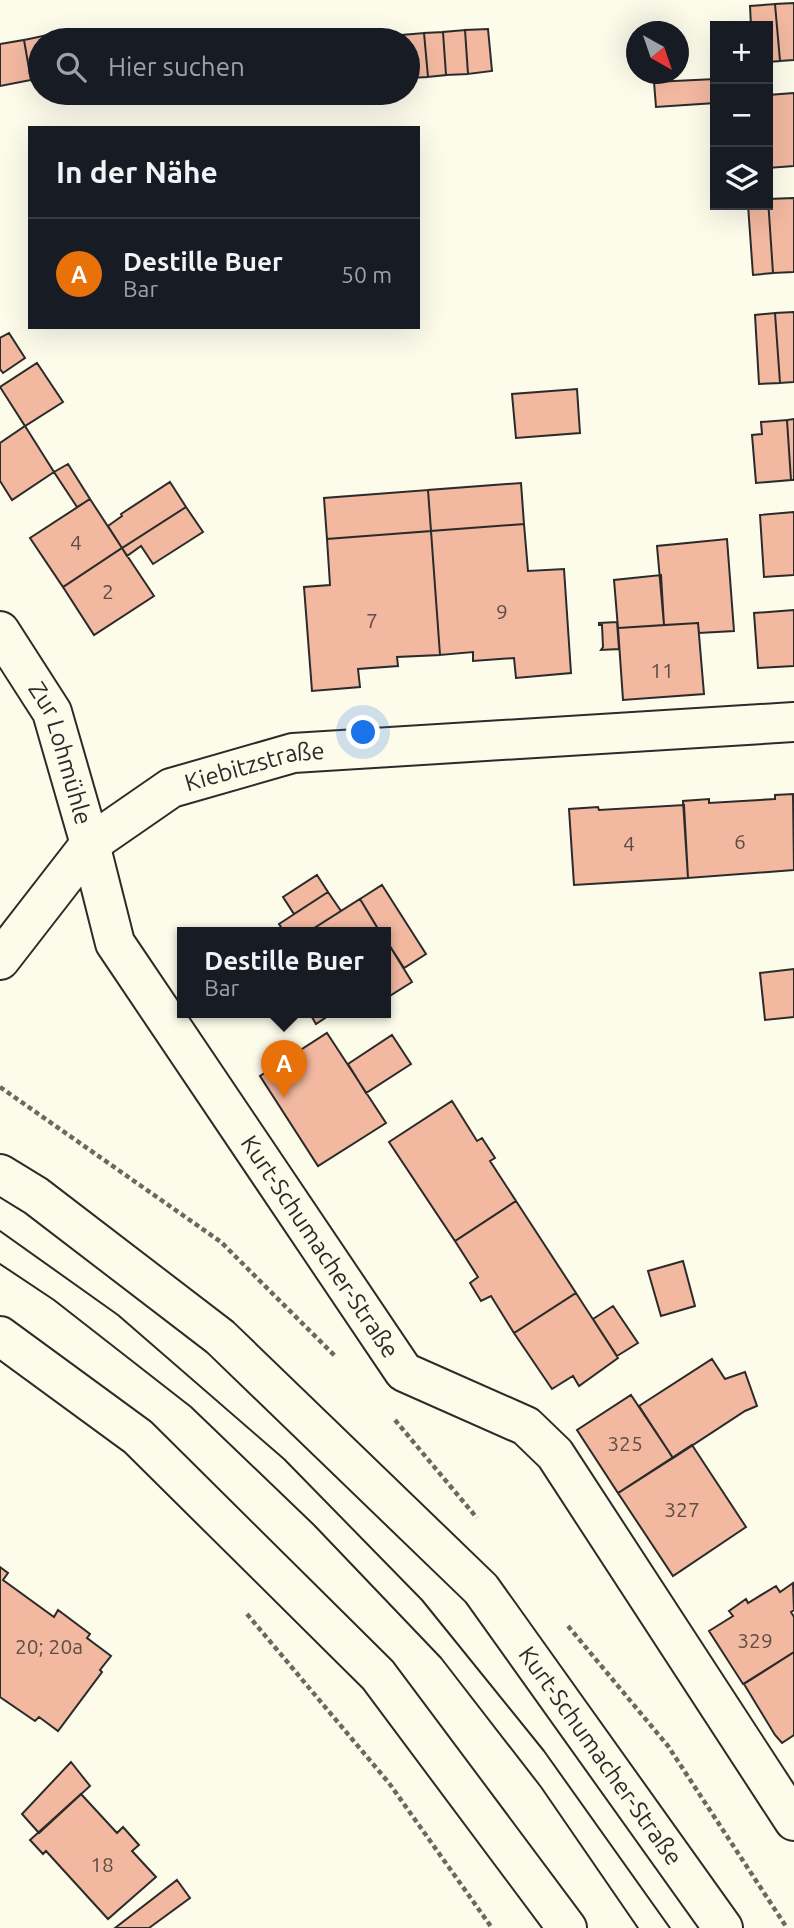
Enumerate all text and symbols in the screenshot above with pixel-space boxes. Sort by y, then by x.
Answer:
north arrow [626,21,689,84]
map controls [710,21,773,210]
button: + [710,21,773,84]
search box [28,28,420,105]
icon: search [52,48,90,86]
text: Hier suchen [108,52,245,81]
button: − [710,84,773,147]
button: layers [710,147,773,210]
text: In der Nähe [56,155,218,189]
text: Destille Buer [123,247,283,276]
text: A [71,262,87,287]
text: 50 m [341,262,392,287]
text: Bar [123,276,158,301]
house number: 4 [70,530,82,554]
house number: 2 [102,579,114,603]
house number: 9 [496,599,508,623]
house number: 7 [366,608,378,632]
house number: 11 [650,658,674,682]
street label: Zur Lohmühle [23,677,98,828]
your location [346,715,380,749]
street label: Kiebitzstraße [181,737,325,796]
house number: 6 [734,829,746,853]
house number: 4 [623,831,635,855]
popup [177,927,391,1018]
text: Destille Buer [204,946,364,975]
text: Bar [204,975,239,1000]
pin: A [261,1040,307,1098]
street label: Kurt-Schumacher-Straße [236,1130,405,1363]
house number: 325 [607,1431,643,1455]
house number: 327 [664,1497,700,1521]
house number: 329 [737,1628,773,1652]
house number: 20; 20a [15,1634,83,1658]
street label: Kurt-Schumacher-Straße [513,1641,688,1870]
house number: 18 [90,1852,114,1876]

